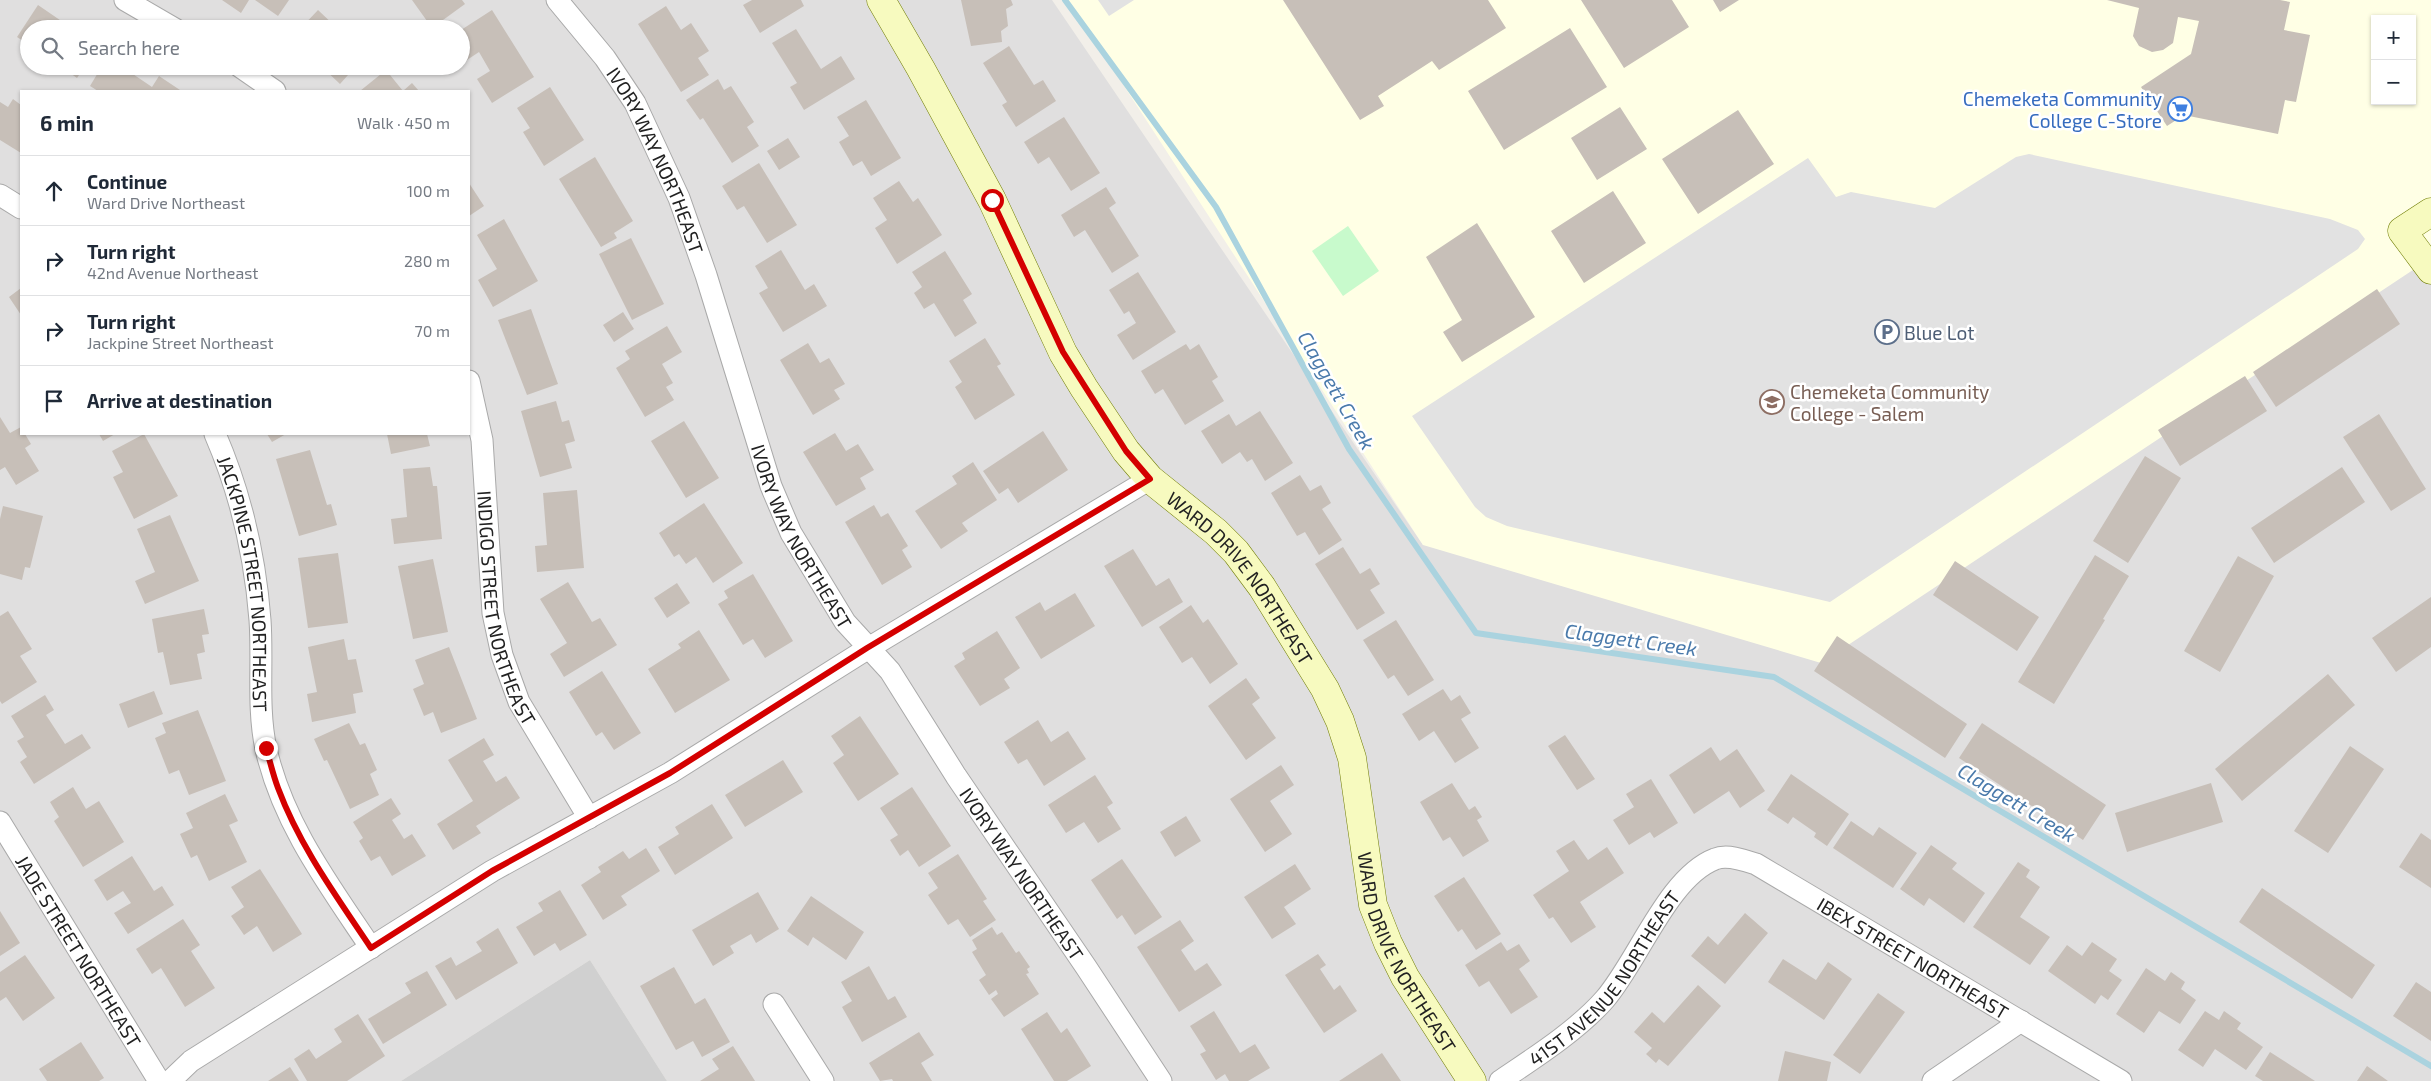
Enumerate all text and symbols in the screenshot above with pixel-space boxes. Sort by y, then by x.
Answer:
map controls [2371,15,2416,105]
button: + [2371,15,2416,60]
search box [20,20,470,75]
icon: search [38,34,66,62]
text: Search here [78,36,180,59]
button: − [2371,60,2416,105]
street label: IVORY WAY NORTHEAST [603,62,709,256]
place label: Chemeketa Community College C-Store [1963,87,2162,132]
supermarket icon: Chemeketa Community College C-Store [2167,96,2193,122]
text: 6 min [40,110,94,135]
text: Walk · 450 m [357,113,450,132]
text: Continue [87,170,167,193]
icon: ahead [40,177,68,205]
text: 100 m [407,181,450,200]
route start [981,189,1004,212]
text: Ward Drive Northeast [87,193,245,212]
text: Turn right [87,240,175,263]
icon: right [40,247,68,275]
text: 280 m [404,251,450,270]
text: 42nd Avenue Northeast [87,263,258,282]
text: Turn right [87,310,175,333]
icon: right [40,317,68,345]
parking icon: Blue Lot [1874,319,1900,345]
text: 70 m [415,321,450,340]
place label: Blue Lot [1904,321,1974,344]
water label: Claggett Creek [1293,326,1381,454]
text: Jackpine Street Northeast [87,333,274,352]
place label: Chemeketa Community College - Salem [1790,380,1989,425]
icon: arrive [40,387,68,415]
text: Arrive at destination [87,389,272,412]
school or university icon: Chemeketa Community College - Salem [1759,389,1785,415]
street label: IVORY WAY NORTHEAST [747,441,858,632]
street label: JACKPINE STREET NORTHEAST [213,452,273,712]
street label: WARD DRIVE NORTHEAST [1163,486,1318,668]
street label: INDIGO STREET NORTHEAST [474,490,541,729]
water label: Claggett Creek [1564,618,1698,660]
route end [255,737,278,760]
water label: Claggett Creek [1954,757,2080,847]
street label: IVORY WAY NORTHEAST [956,783,1089,964]
street label: JADE STREET NORTHEAST [11,850,147,1051]
street label: WARD DRIVE NORTHEAST [1354,850,1462,1056]
street label: 41ST AVENUE NORTHEAST [1524,885,1684,1070]
street label: IBEX STREET NORTHEAST [1813,892,2013,1023]

